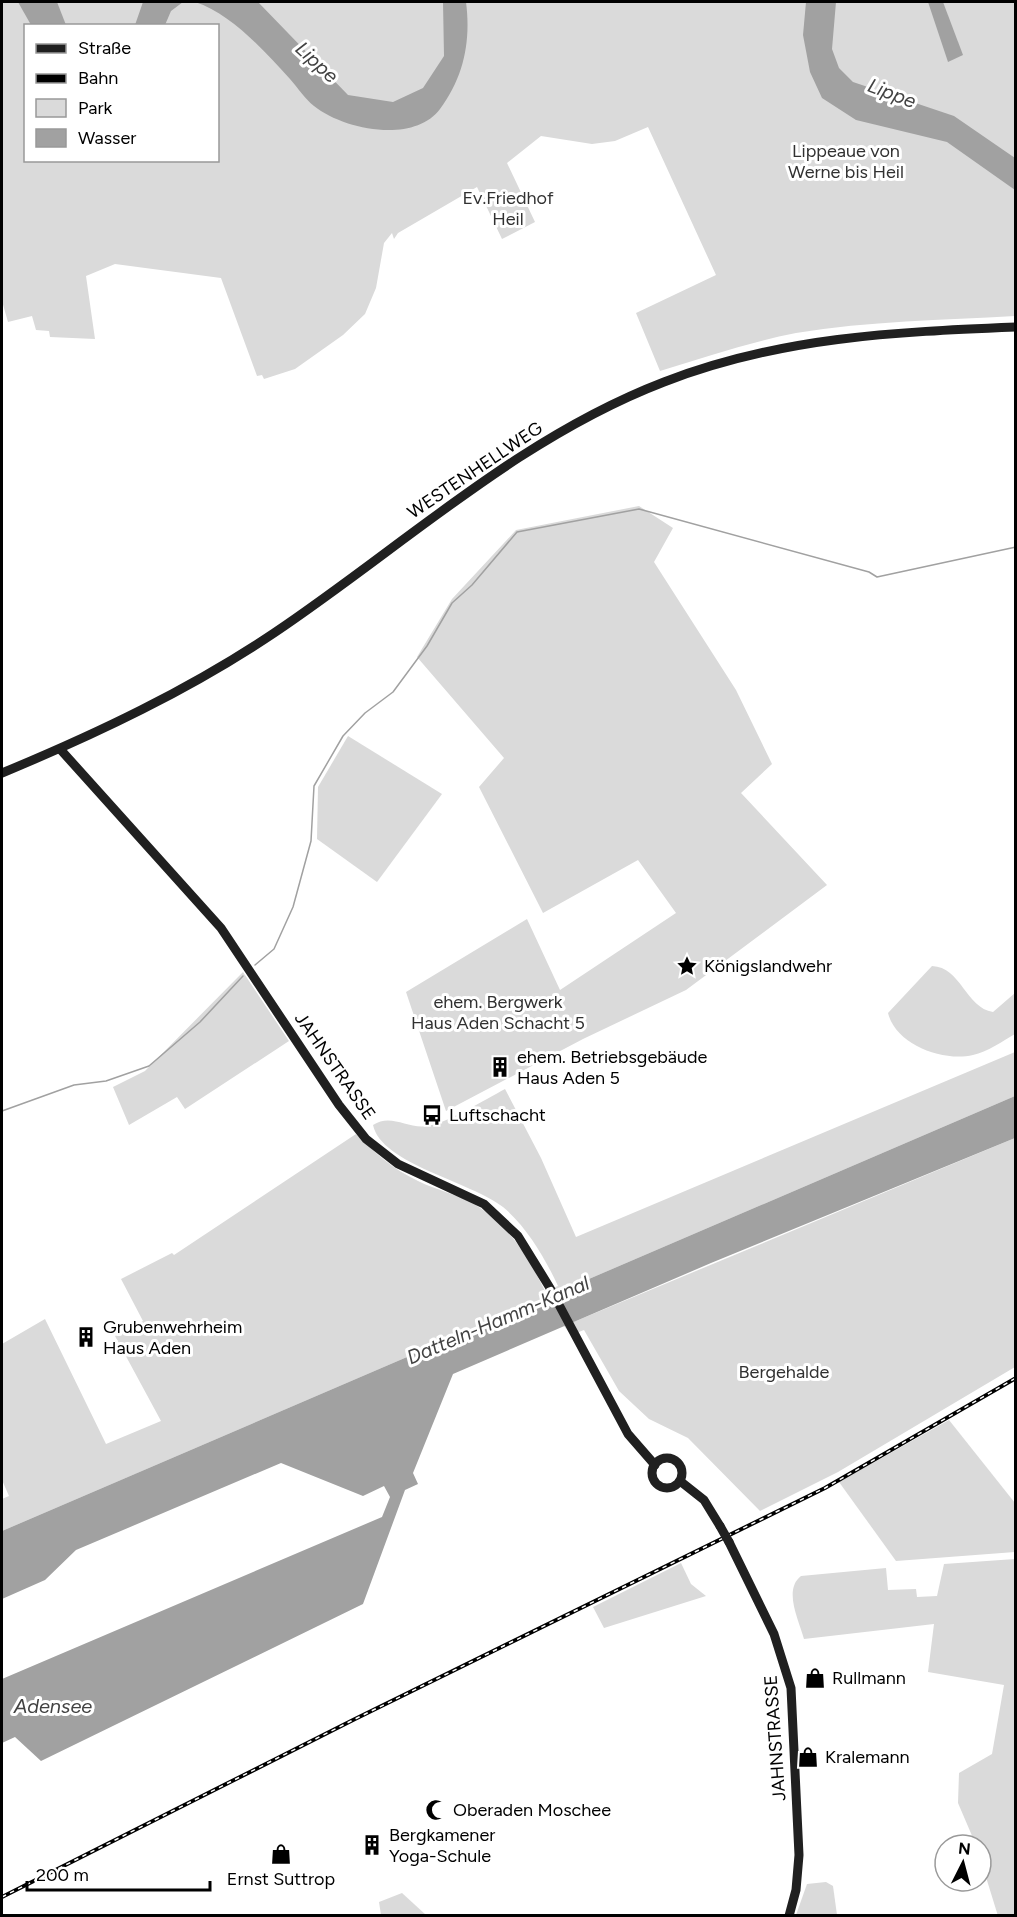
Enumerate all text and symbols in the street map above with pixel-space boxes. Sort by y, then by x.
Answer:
legend [24,24,219,162]
water label: Lippe [291,36,343,88]
text: Straße [78,37,131,59]
text: Bahn [78,67,118,89]
water label: Lippe [865,73,920,113]
text: Park [78,97,113,119]
text: Wasser [78,127,136,149]
park label: Lippeaue von Werne bis Heil [788,140,904,183]
park label: Ev.Friedhof Heil [462,187,554,230]
street label: WESTENHELLWEG [403,417,547,523]
place icon: Königslandwehr [675,954,699,978]
place label: Königslandwehr [704,955,832,977]
park label: ehem. Bergwerk Haus Aden Schacht 5 [411,991,585,1034]
street label: JAHNSTRASSE [290,1008,380,1124]
place label: ehem. Betriebsgebäude Haus Aden 5 [517,1046,708,1089]
building icon: ehem. Betriebsgebäude Haus Aden 5 [488,1055,512,1079]
bus stop icon: Luftschacht [420,1103,444,1127]
place label: Luftschacht [449,1104,546,1126]
water label: Datteln-Hamm-Kanal [403,1270,593,1369]
place label: Grubenwehrheim Haus Aden [103,1316,242,1359]
building icon: Grubenwehrheim Haus Aden [74,1325,98,1349]
park label: Bergehalde [739,1361,830,1383]
shop icon: Rullmann [803,1666,827,1690]
place label: Rullmann [832,1667,906,1689]
street label: JAHNSTRASSE [760,1674,790,1802]
water label: Adensee [13,1694,92,1718]
shop icon: Kralemann [796,1745,820,1769]
place label: Kralemann [825,1746,910,1768]
mosque icon: Oberaden Moschee [424,1798,448,1822]
place label: Oberaden Moschee [453,1799,611,1821]
place label: Bergkamener Yoga-Schule [389,1824,495,1867]
building icon: Bergkamener Yoga-Schule [360,1833,384,1857]
north arrow [933,1833,993,1893]
text: N [957,1838,972,1859]
shop icon: Ernst Suttrop [269,1842,293,1866]
scale bar [27,1854,210,1892]
text: 200 m [36,1864,89,1886]
place label: Ernst Suttrop [227,1868,335,1890]

